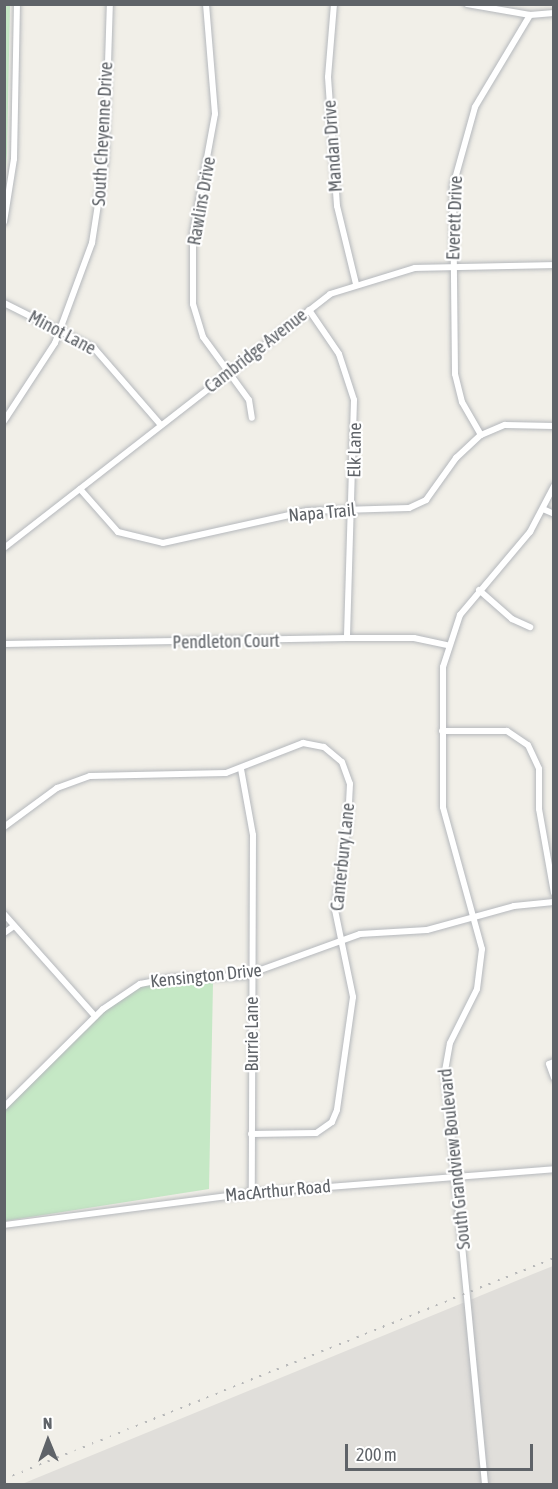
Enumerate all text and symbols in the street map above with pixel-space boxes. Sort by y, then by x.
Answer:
street label: South Cheyenne Drive [88,61,118,207]
street label: Mandan Drive [319,99,347,193]
street label: Rawlins Drive [184,155,220,247]
street label: Everett Drive [443,175,467,261]
street label: Cambridge Avenue [201,304,311,398]
street label: Minot Lane [25,306,99,360]
street label: Elk Lane [344,422,366,478]
street label: Napa Trail [287,499,357,527]
street label: Pendleton Court [172,630,280,654]
street label: Canterbury Lane [327,802,359,912]
street label: Kensington Drive [149,959,263,993]
street label: Burrie Lane [241,997,263,1071]
street label: South Grandview Boulevard [435,1068,475,1250]
street label: MacArthur Road [224,1176,332,1206]
north arrow [18,1411,78,1471]
text: N [43,1414,53,1432]
scale bar [348,1432,536,1470]
text: 200 m [356,1444,397,1465]

